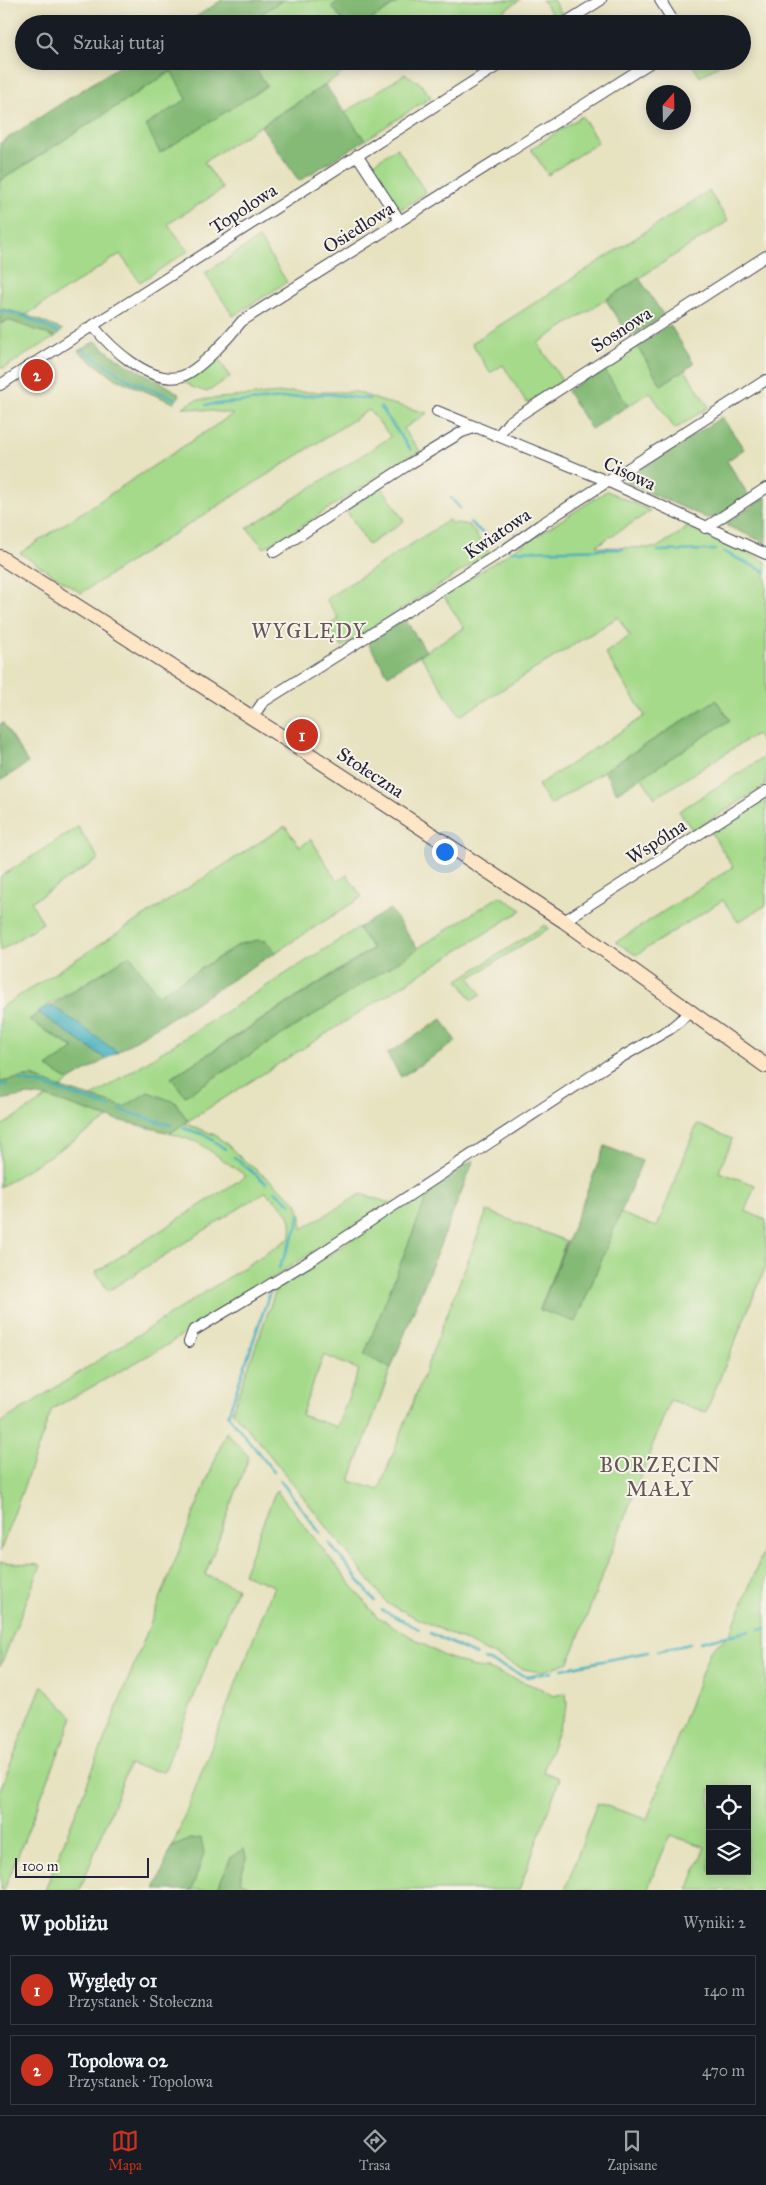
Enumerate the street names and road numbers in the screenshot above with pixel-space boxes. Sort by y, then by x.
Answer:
street label: Topolowa [205,178,282,239]
street label: Osiedlowa [319,196,399,258]
street label: Sosnowa [587,301,657,358]
street label: Cisowa [600,451,661,496]
street label: Kwiatowa [460,502,536,564]
street label: Stołeczna [333,742,409,803]
street label: Wspólna [622,813,691,869]

